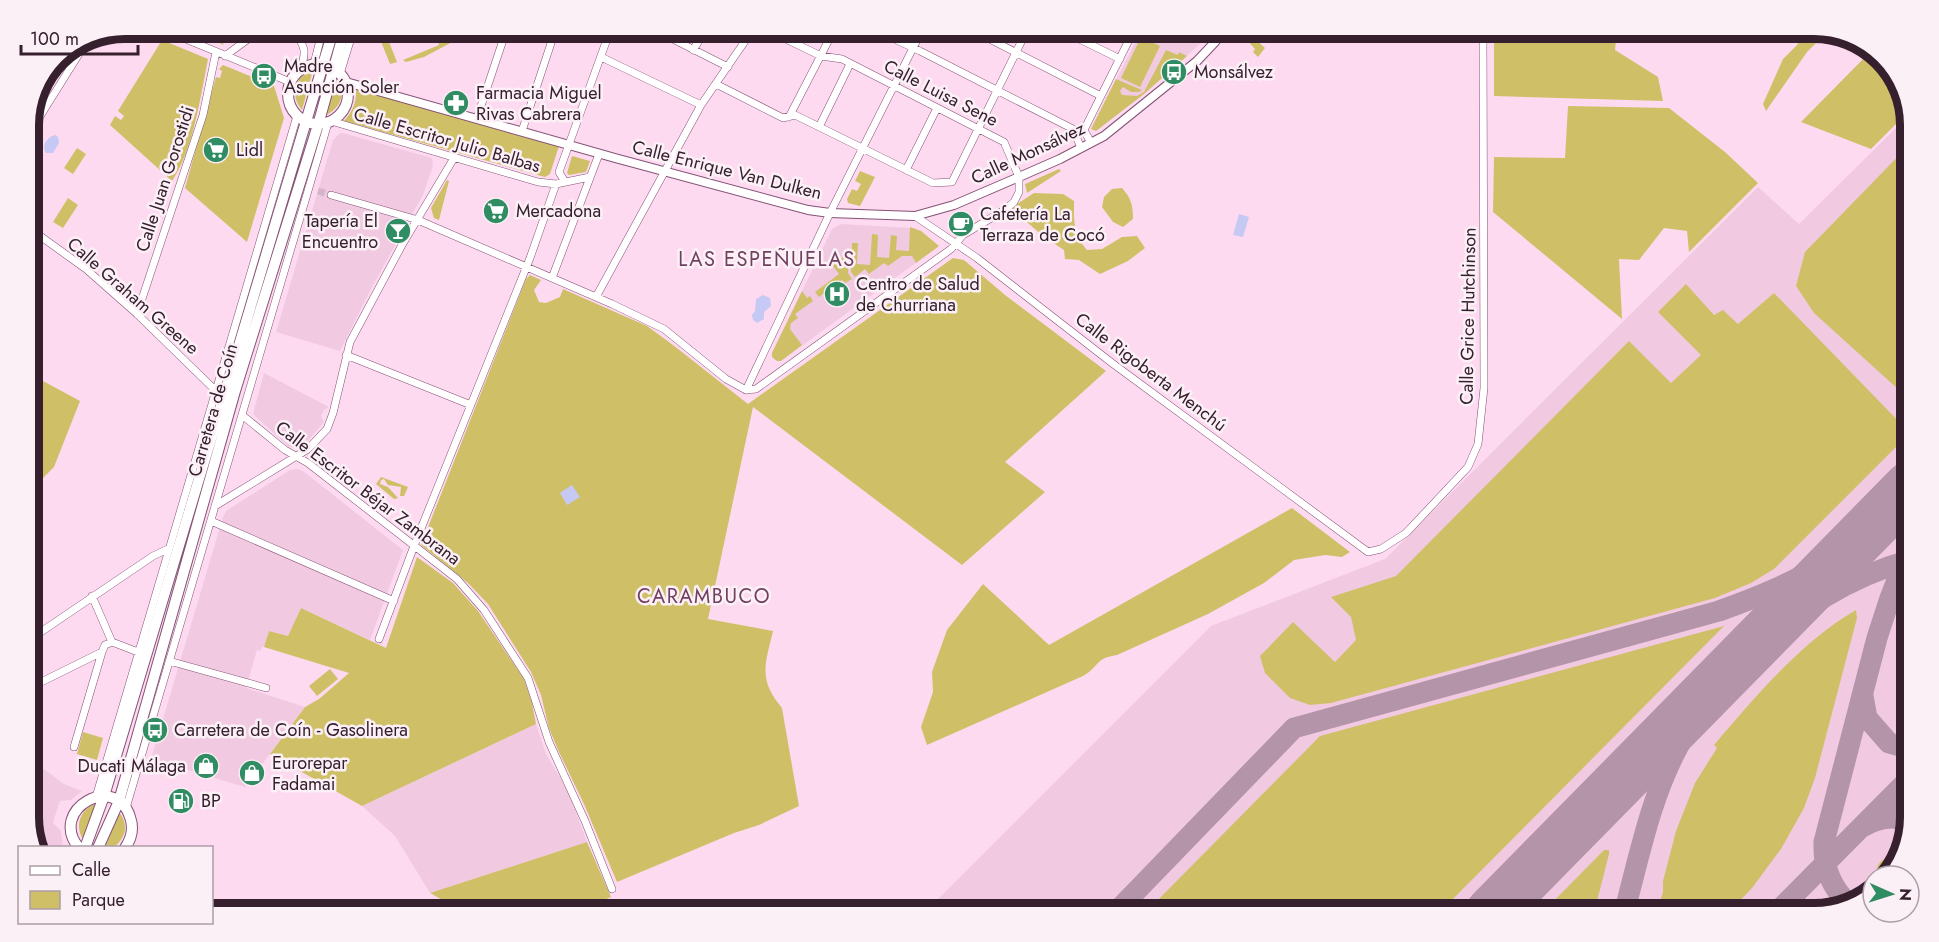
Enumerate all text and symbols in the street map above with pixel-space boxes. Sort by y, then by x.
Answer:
scale bar [21,18,138,56]
text: 100 m [30,26,79,52]
place label: Madre Asunción Soler [284,53,400,100]
street label: Calle Luisa Sene [879,53,1003,133]
bus stop icon: Monsálvez [1159,57,1189,87]
place label: Monsálvez [1194,59,1274,85]
bus stop icon: Madre Asunción Soler [249,61,279,91]
place label: Farmacia Miguel Rivas Cabrera [476,80,602,127]
pharmacy icon: Farmacia Miguel Rivas Cabrera [441,88,471,118]
street label: Calle Escritor Julio Balbas [351,101,543,179]
street label: Calle Juan Gorostidi [129,103,201,255]
street label: Calle Monsálvez [967,115,1090,191]
street label: Calle Enrique Van Dulken [630,134,824,206]
supermarket icon: Lidl [201,135,231,165]
place label: Lidl [236,137,263,163]
supermarket icon: Mercadona [481,196,511,226]
place label: Mercadona [516,198,601,224]
place label: Cafetería La Terraza de Cocó [980,201,1105,248]
place label: Tapería El Encuentro [302,208,378,255]
cafe icon: Cafetería La Terraza de Cocó [946,209,976,239]
bar icon: Tapería El Encuentro [383,216,413,246]
street label: Calle Grice Hutchinson [1453,227,1483,405]
street label: Calle Graham Greene [61,231,205,361]
district label: LAS ESPEÑUELAS [678,245,856,274]
place label: Centro de Salud de Churriana [856,271,980,318]
hospital icon: Centro de Salud de Churriana [822,279,852,309]
street label: Calle Rigoberta Menchú [1070,306,1232,438]
street label: Carretera de Coín [182,340,244,480]
street label: Calle Escritor Béjar Zambrana [270,415,466,571]
district label: CARAMBUCO [637,582,771,611]
bus stop icon: Carretera de Coín - Gasolinera [140,715,170,745]
place label: Carretera de Coín - Gasolinera [174,717,408,743]
place label: Eurorepar Fadamai [272,750,348,797]
shop icon: Ducati Málaga [191,751,221,781]
place label: Ducati Málaga [78,753,186,779]
shop icon: Eurorepar Fadamai [237,758,267,788]
fuel station icon: BP [166,786,196,816]
place label: BP [201,788,221,814]
legend [18,846,213,924]
text: Calle [72,857,111,883]
north arrow [1861,864,1921,924]
text: Parque [72,887,125,913]
text: N [1894,888,1917,902]

